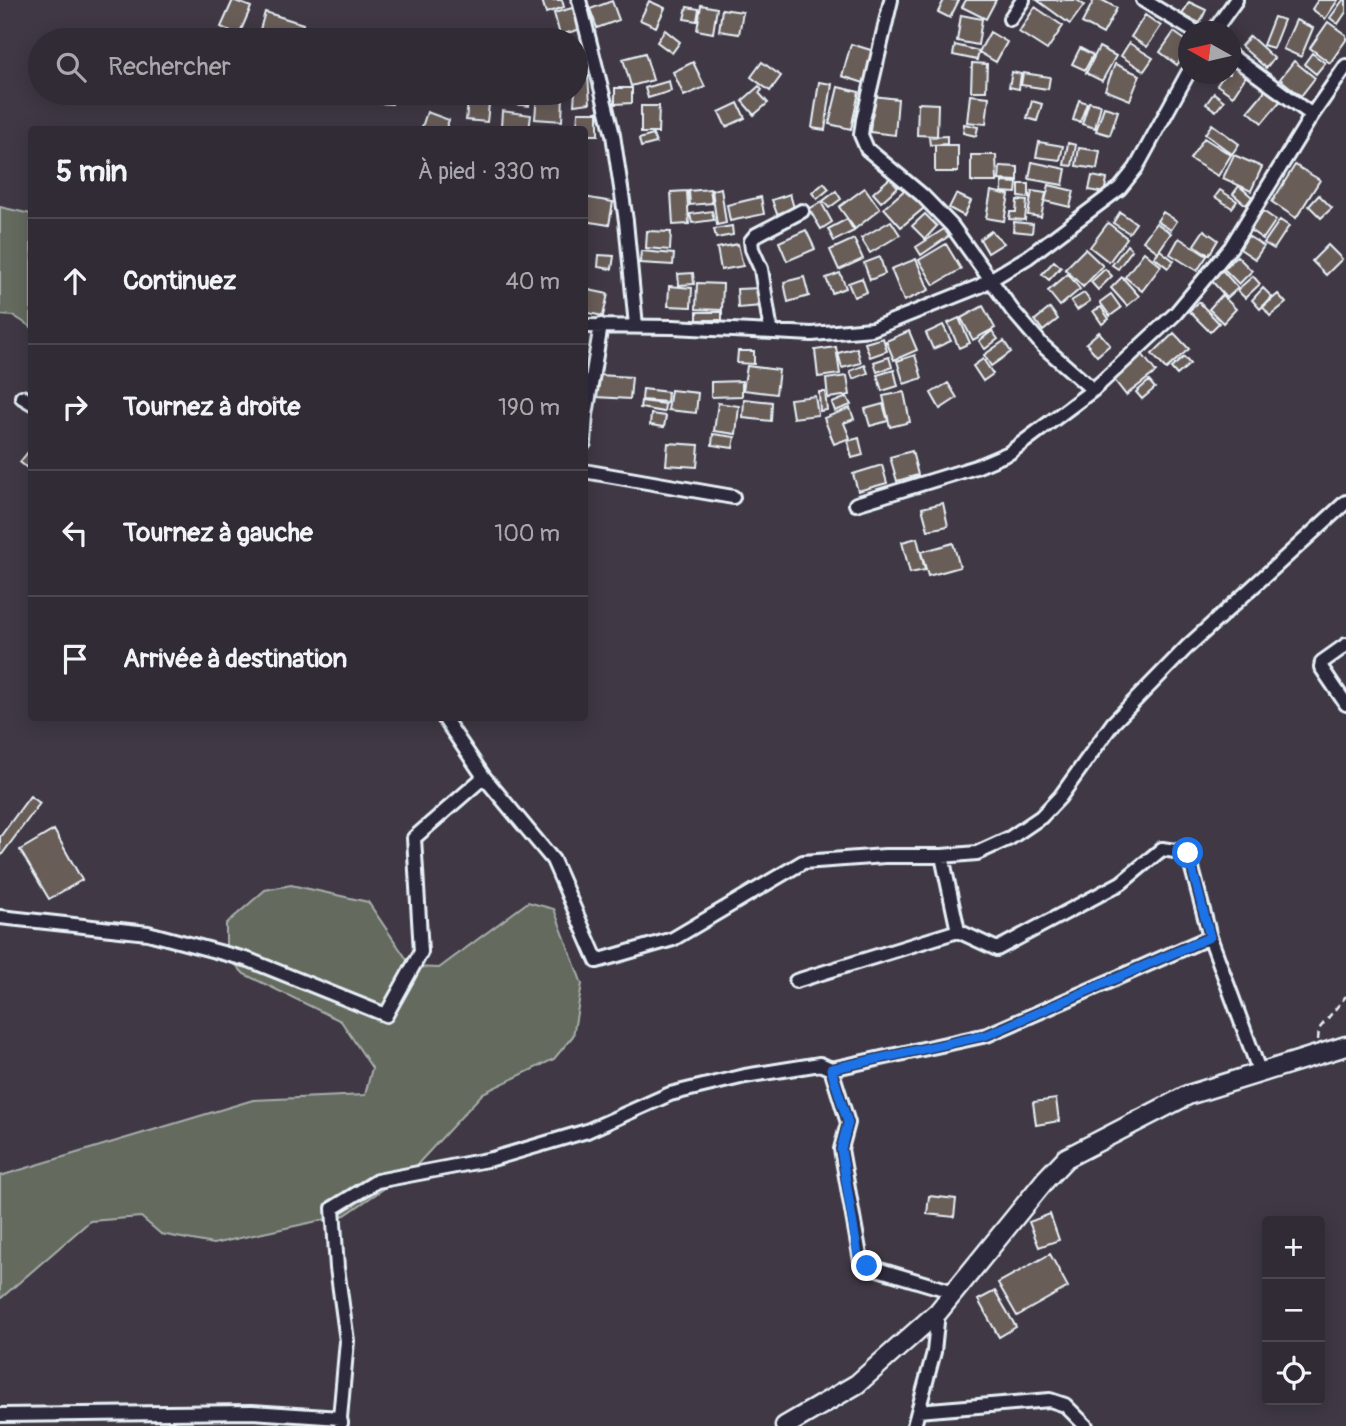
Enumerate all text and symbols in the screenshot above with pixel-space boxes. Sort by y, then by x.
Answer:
north arrow [1178,21,1241,84]
search box [28,28,588,105]
icon: search [52,48,90,86]
text: Rechercher [108,51,231,83]
text: 5 min [56,153,127,190]
text: À pied · 330 m [418,157,560,186]
icon: ahead [56,262,94,300]
text: Continuez [123,265,236,297]
text: 40 m [506,267,560,296]
icon: right [56,388,94,426]
text: Tournez à droite [123,391,300,423]
text: 190 m [498,393,560,422]
icon: left [56,514,94,552]
text: Tournez à gauche [123,517,313,549]
text: 100 m [494,519,560,548]
icon: arrive [56,640,94,678]
text: Arrivée à destination [123,643,347,675]
route start [1172,837,1203,868]
map controls [1262,1216,1325,1405]
button: + [1262,1216,1325,1279]
route end [851,1250,882,1281]
button: − [1262,1279,1325,1342]
button: locate [1262,1342,1325,1405]

